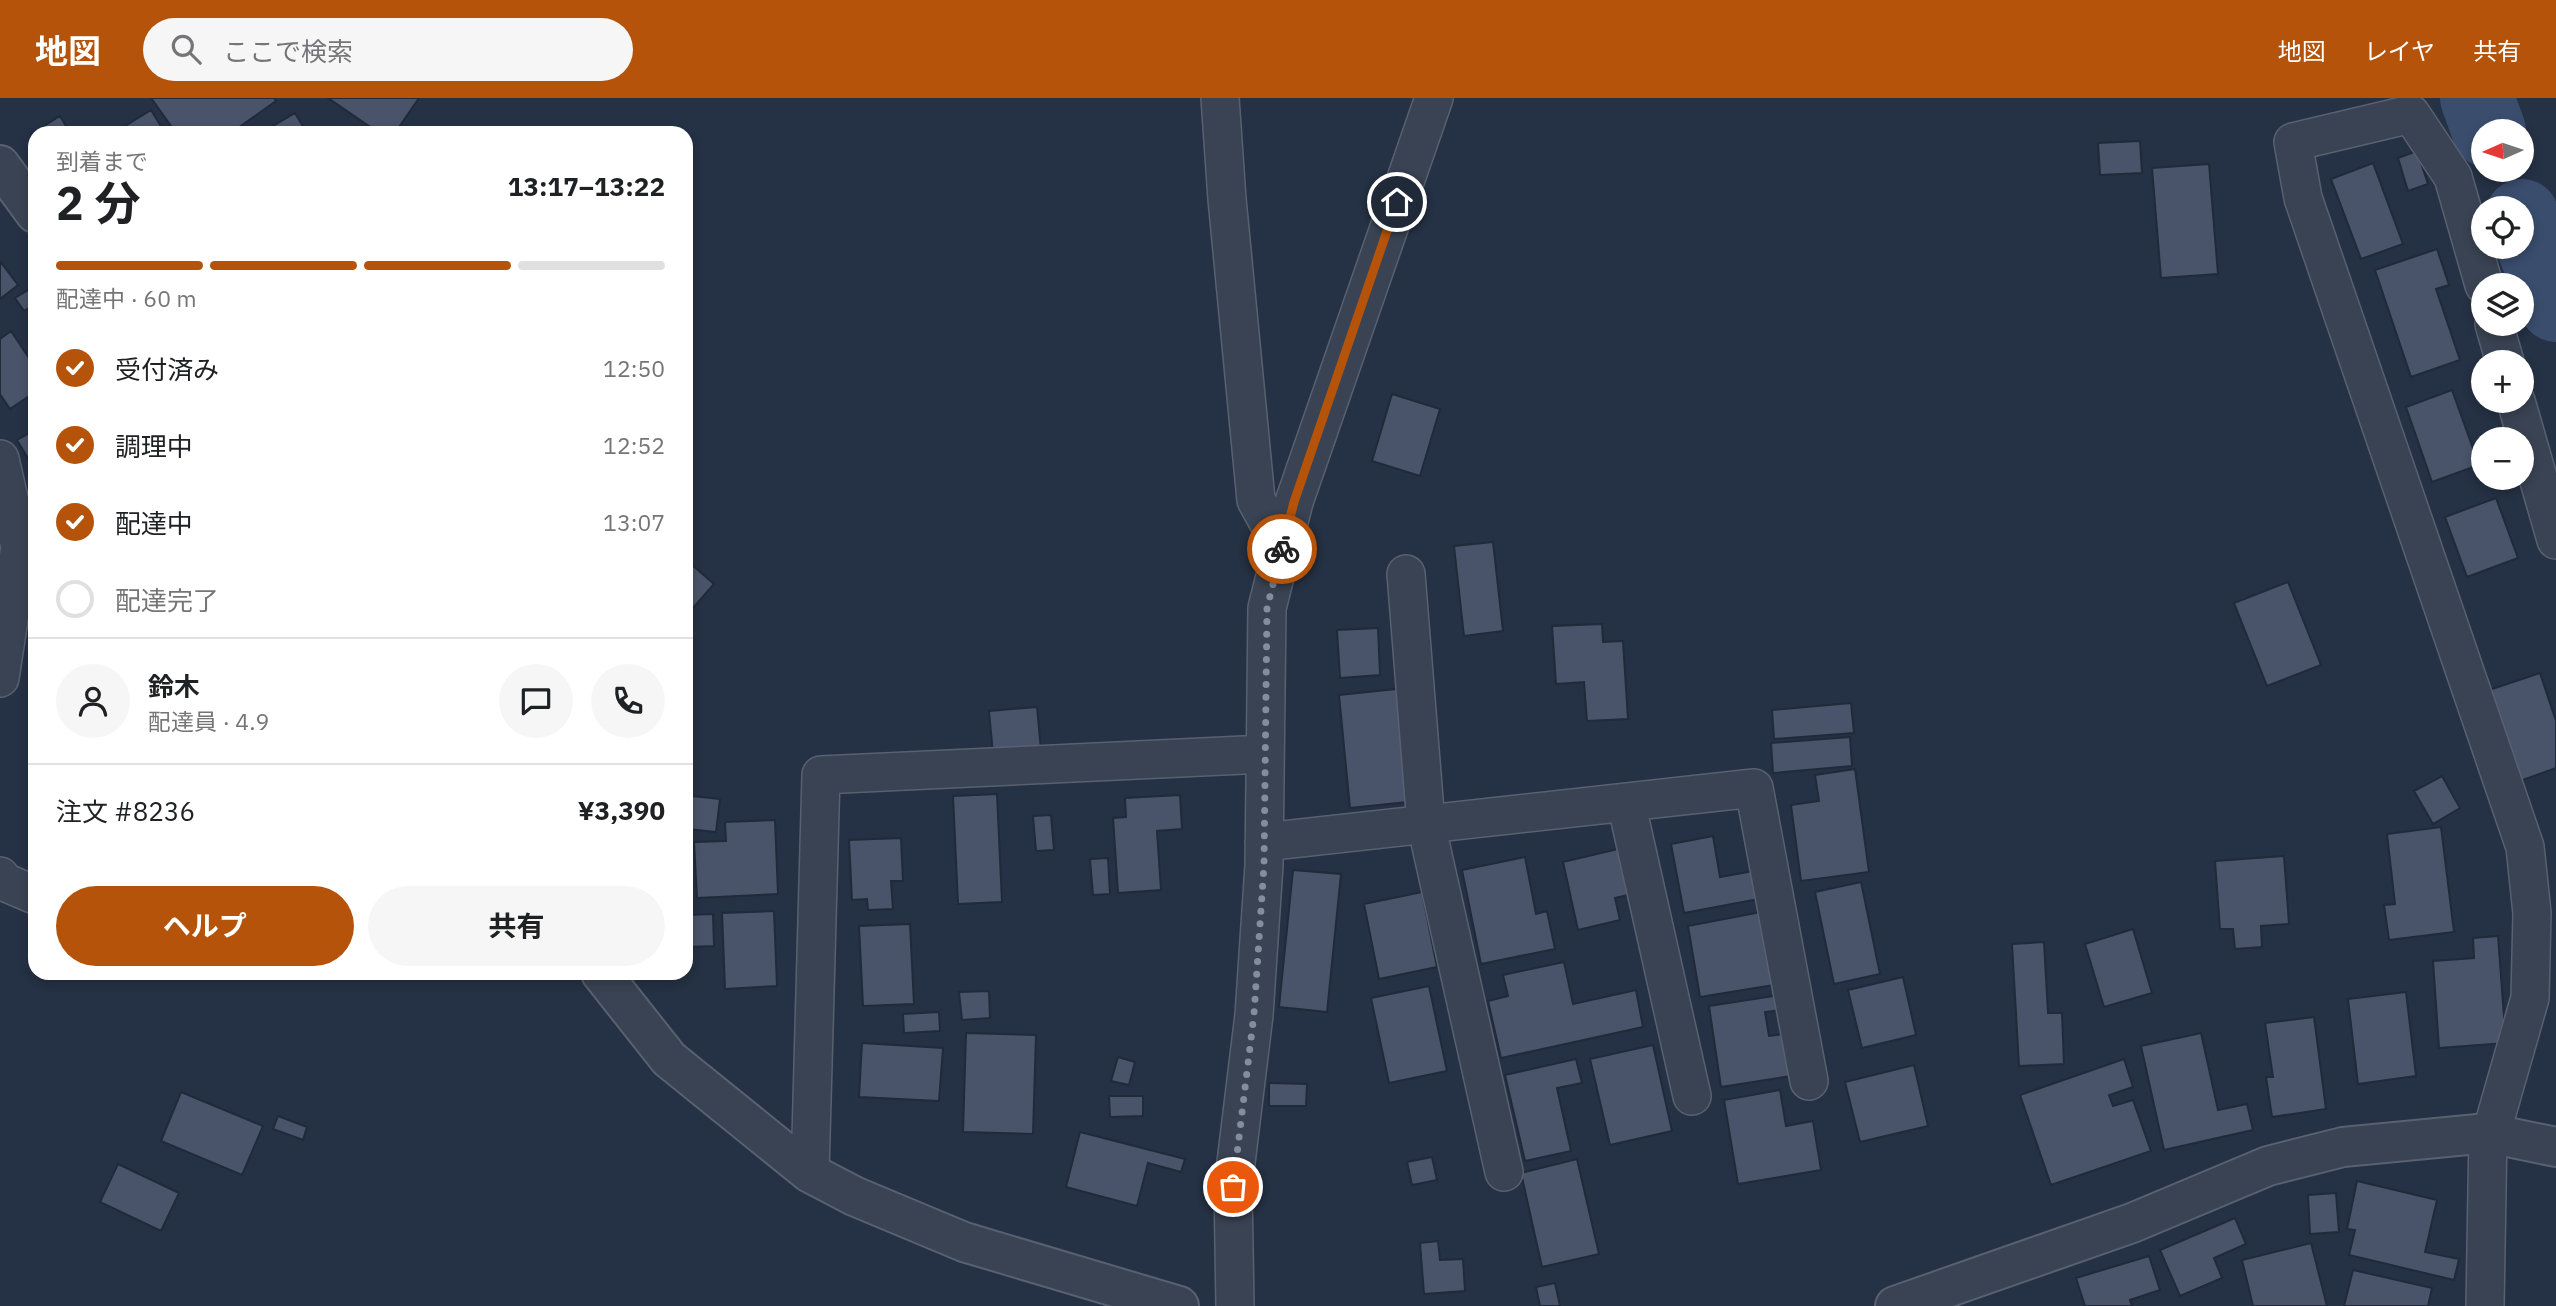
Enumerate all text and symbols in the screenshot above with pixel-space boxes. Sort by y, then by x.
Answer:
search box [143,18,633,81]
text: 地図 [35,29,101,72]
icon: search [167,30,205,68]
text: ここで検索 [223,34,353,68]
text: 地図 [2278,35,2326,67]
text: レイヤ [2364,35,2435,67]
text: 共有 [2473,35,2521,67]
north arrow [2471,119,2534,182]
map controls [2471,119,2534,490]
text: 到着まで [56,146,148,176]
text: 13:17–13:22 [508,169,665,203]
pin [1367,172,1427,232]
text: 2 分 [56,173,140,233]
icon: home [1378,183,1416,221]
button: locate [2471,196,2534,259]
button: layers [2471,273,2534,336]
text: 配達中 · 60 m [56,283,196,313]
icon: check [56,349,94,387]
button: + [2471,350,2534,413]
text: 受付済み [115,352,219,386]
text: 12:50 [603,353,665,383]
icon: check [56,426,94,464]
button: − [2471,427,2534,490]
text: 調理中 [115,429,193,463]
text: 12:52 [603,430,665,460]
icon: check [56,503,94,541]
text: 配達中 [115,506,193,540]
text: 13:07 [603,507,665,537]
courier [1247,514,1317,584]
icon: bike [1263,530,1301,568]
text: 配達完了 [115,583,219,617]
button: person [56,664,130,738]
button: chat [499,664,573,738]
button: phone [591,664,665,738]
text: 鈴木 [148,669,200,703]
text: 配達員 · 4.9 [148,706,269,736]
text: ¥3,390 [578,793,665,827]
text: 注文 #8236 [56,794,195,828]
button: ヘルプ [56,886,354,966]
button: 共有 [368,886,665,966]
pin [1203,1157,1263,1217]
icon: bag [1214,1168,1252,1206]

